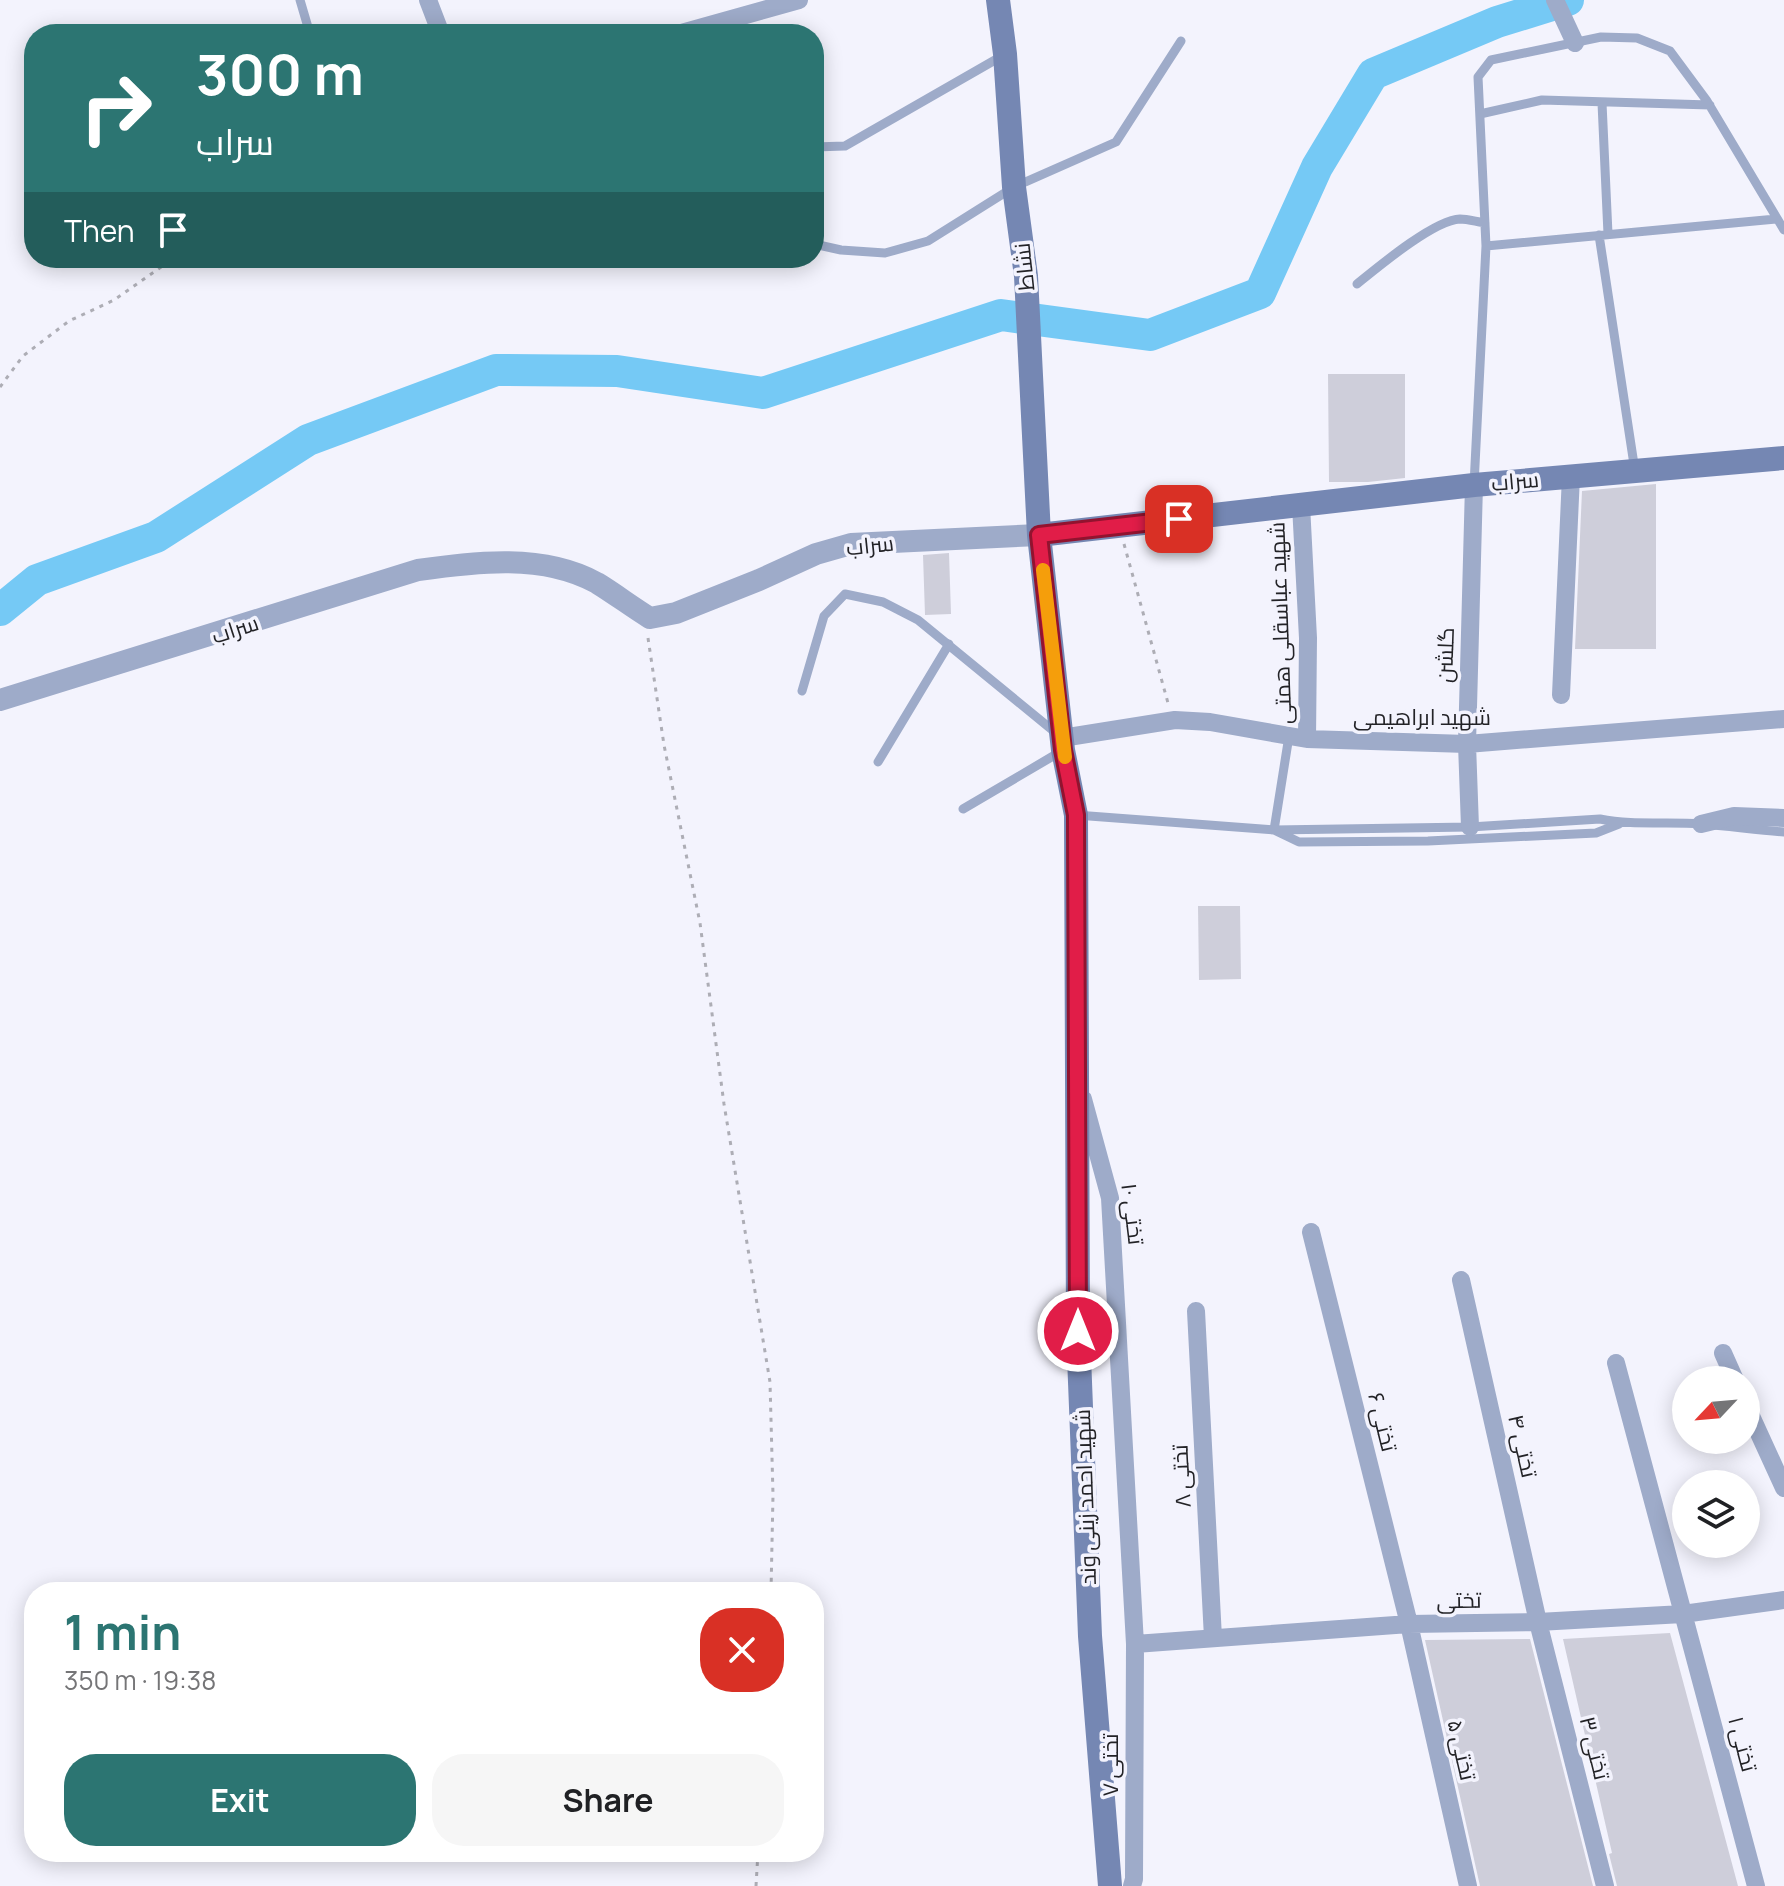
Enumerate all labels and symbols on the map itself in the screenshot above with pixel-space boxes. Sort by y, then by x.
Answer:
street label: نشاط [1007,242,1041,292]
street label: سراب [1490,464,1540,498]
pin [1145,485,1213,553]
street label: شهید عباسقلی همتی [1261,521,1299,725]
street label: سراب [845,528,895,562]
street label: سراب [208,607,262,651]
street label: گلشن [1429,627,1461,683]
street label: شهید ابراهیمی [1353,702,1491,732]
street label: تختی ۱۰ [1114,1182,1152,1247]
position arrow [1036,1289,1120,1373]
north arrow [1672,1366,1760,1454]
street label: تختی ۶ [1361,1389,1405,1455]
street label: شهید احمد زینی وند [1067,1408,1103,1586]
street label: تختی ۴ [1501,1411,1545,1481]
street label: تختی ۸ [1164,1444,1198,1508]
street label: تختی [1436,1585,1482,1615]
street label: تختی ۳ [1573,1713,1617,1783]
street label: تختی ۱ [1721,1713,1765,1775]
street label: تختی ۵ [1440,1717,1484,1783]
street label: تختی ۷ [1095,1733,1125,1797]

